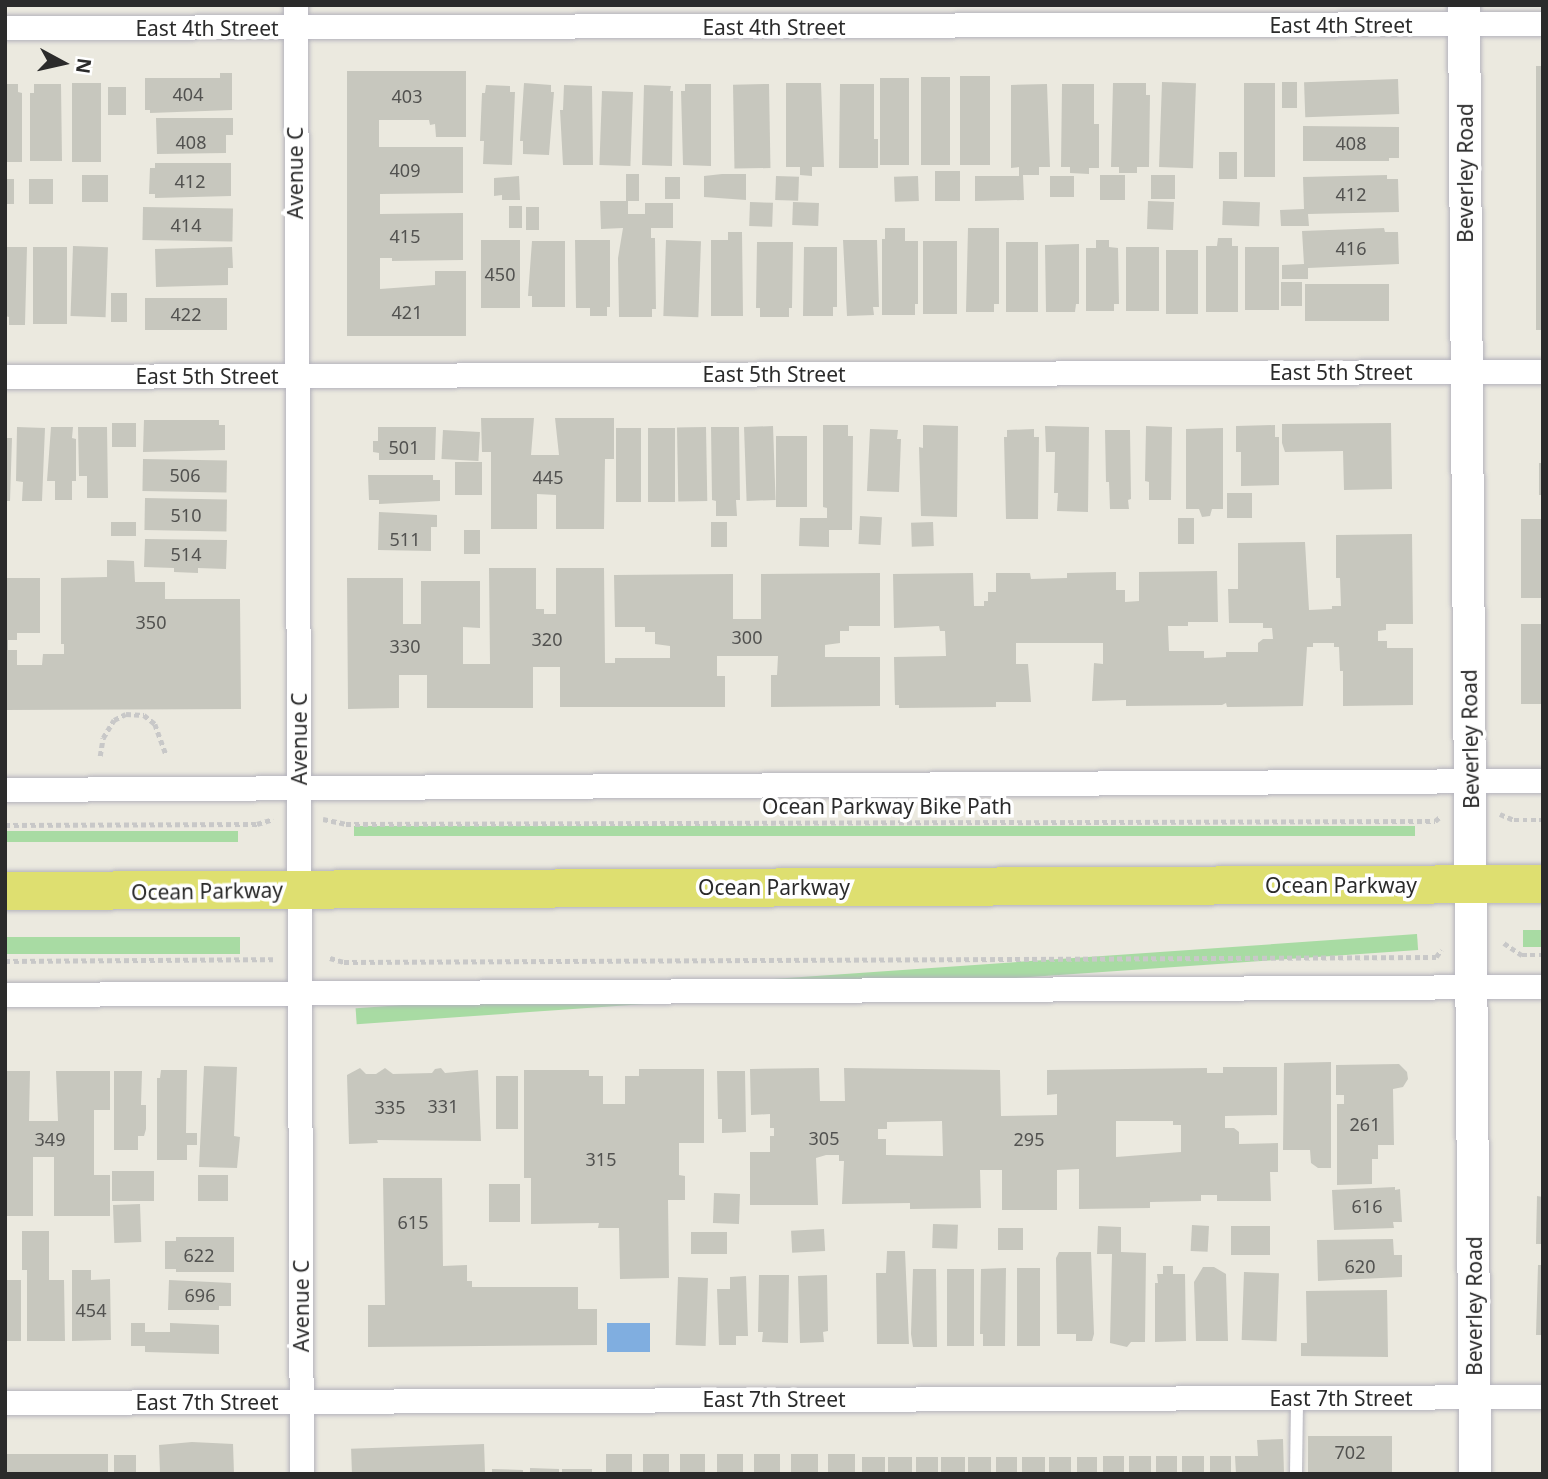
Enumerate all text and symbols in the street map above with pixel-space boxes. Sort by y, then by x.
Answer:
street label: East 4th Street [1269,12,1413,38]
street label: East 4th Street [702,14,846,40]
street label: East 4th Street [135,15,279,41]
north arrow [28,28,98,98]
text: N [70,56,98,75]
house number: 404 [173,83,203,105]
house number: 403 [392,85,422,107]
street label: Beverley Road [1452,103,1478,243]
street label: Avenue C [282,127,308,219]
house number: 408 [176,131,206,153]
house number: 408 [1336,132,1366,154]
house number: 409 [390,159,420,181]
house number: 412 [175,170,205,192]
house number: 412 [1336,183,1366,205]
house number: 414 [171,214,201,236]
house number: 415 [390,225,420,247]
house number: 416 [1336,237,1366,259]
house number: 450 [485,263,515,285]
house number: 421 [392,301,422,323]
house number: 422 [171,303,201,325]
street label: East 5th Street [1269,359,1413,385]
street label: East 5th Street [702,361,846,387]
street label: East 5th Street [135,363,279,389]
house number: 501 [389,436,419,458]
house number: 506 [170,464,200,486]
house number: 445 [533,466,563,488]
house number: 510 [171,504,201,526]
house number: 511 [390,528,420,550]
house number: 514 [171,543,201,565]
house number: 350 [136,611,166,633]
house number: 300 [732,626,762,648]
house number: 320 [532,628,562,650]
house number: 330 [390,635,420,657]
street label: Beverley Road [1456,669,1484,809]
street label: Avenue C [286,693,312,785]
street label: Ocean Parkway Bike Path [762,793,1012,819]
street label: Ocean Parkway [1265,872,1417,898]
street label: Ocean Parkway [698,874,850,900]
street label: Ocean Parkway [131,877,283,905]
house number: 331 [428,1095,458,1117]
house number: 335 [375,1096,405,1118]
house number: 261 [1350,1113,1380,1135]
house number: 305 [809,1127,839,1149]
house number: 349 [35,1128,65,1150]
house number: 295 [1014,1128,1044,1150]
house number: 315 [586,1148,616,1170]
house number: 616 [1352,1195,1382,1217]
house number: 615 [398,1211,428,1233]
street label: Beverley Road [1461,1236,1487,1376]
house number: 622 [184,1244,214,1266]
house number: 620 [1345,1255,1375,1277]
street label: Avenue C [288,1260,314,1352]
house number: 696 [185,1284,215,1306]
house number: 454 [76,1299,106,1321]
street label: East 7th Street [1269,1385,1413,1411]
street label: East 7th Street [702,1386,846,1412]
street label: East 7th Street [135,1389,279,1415]
house number: 702 [1335,1441,1365,1463]

